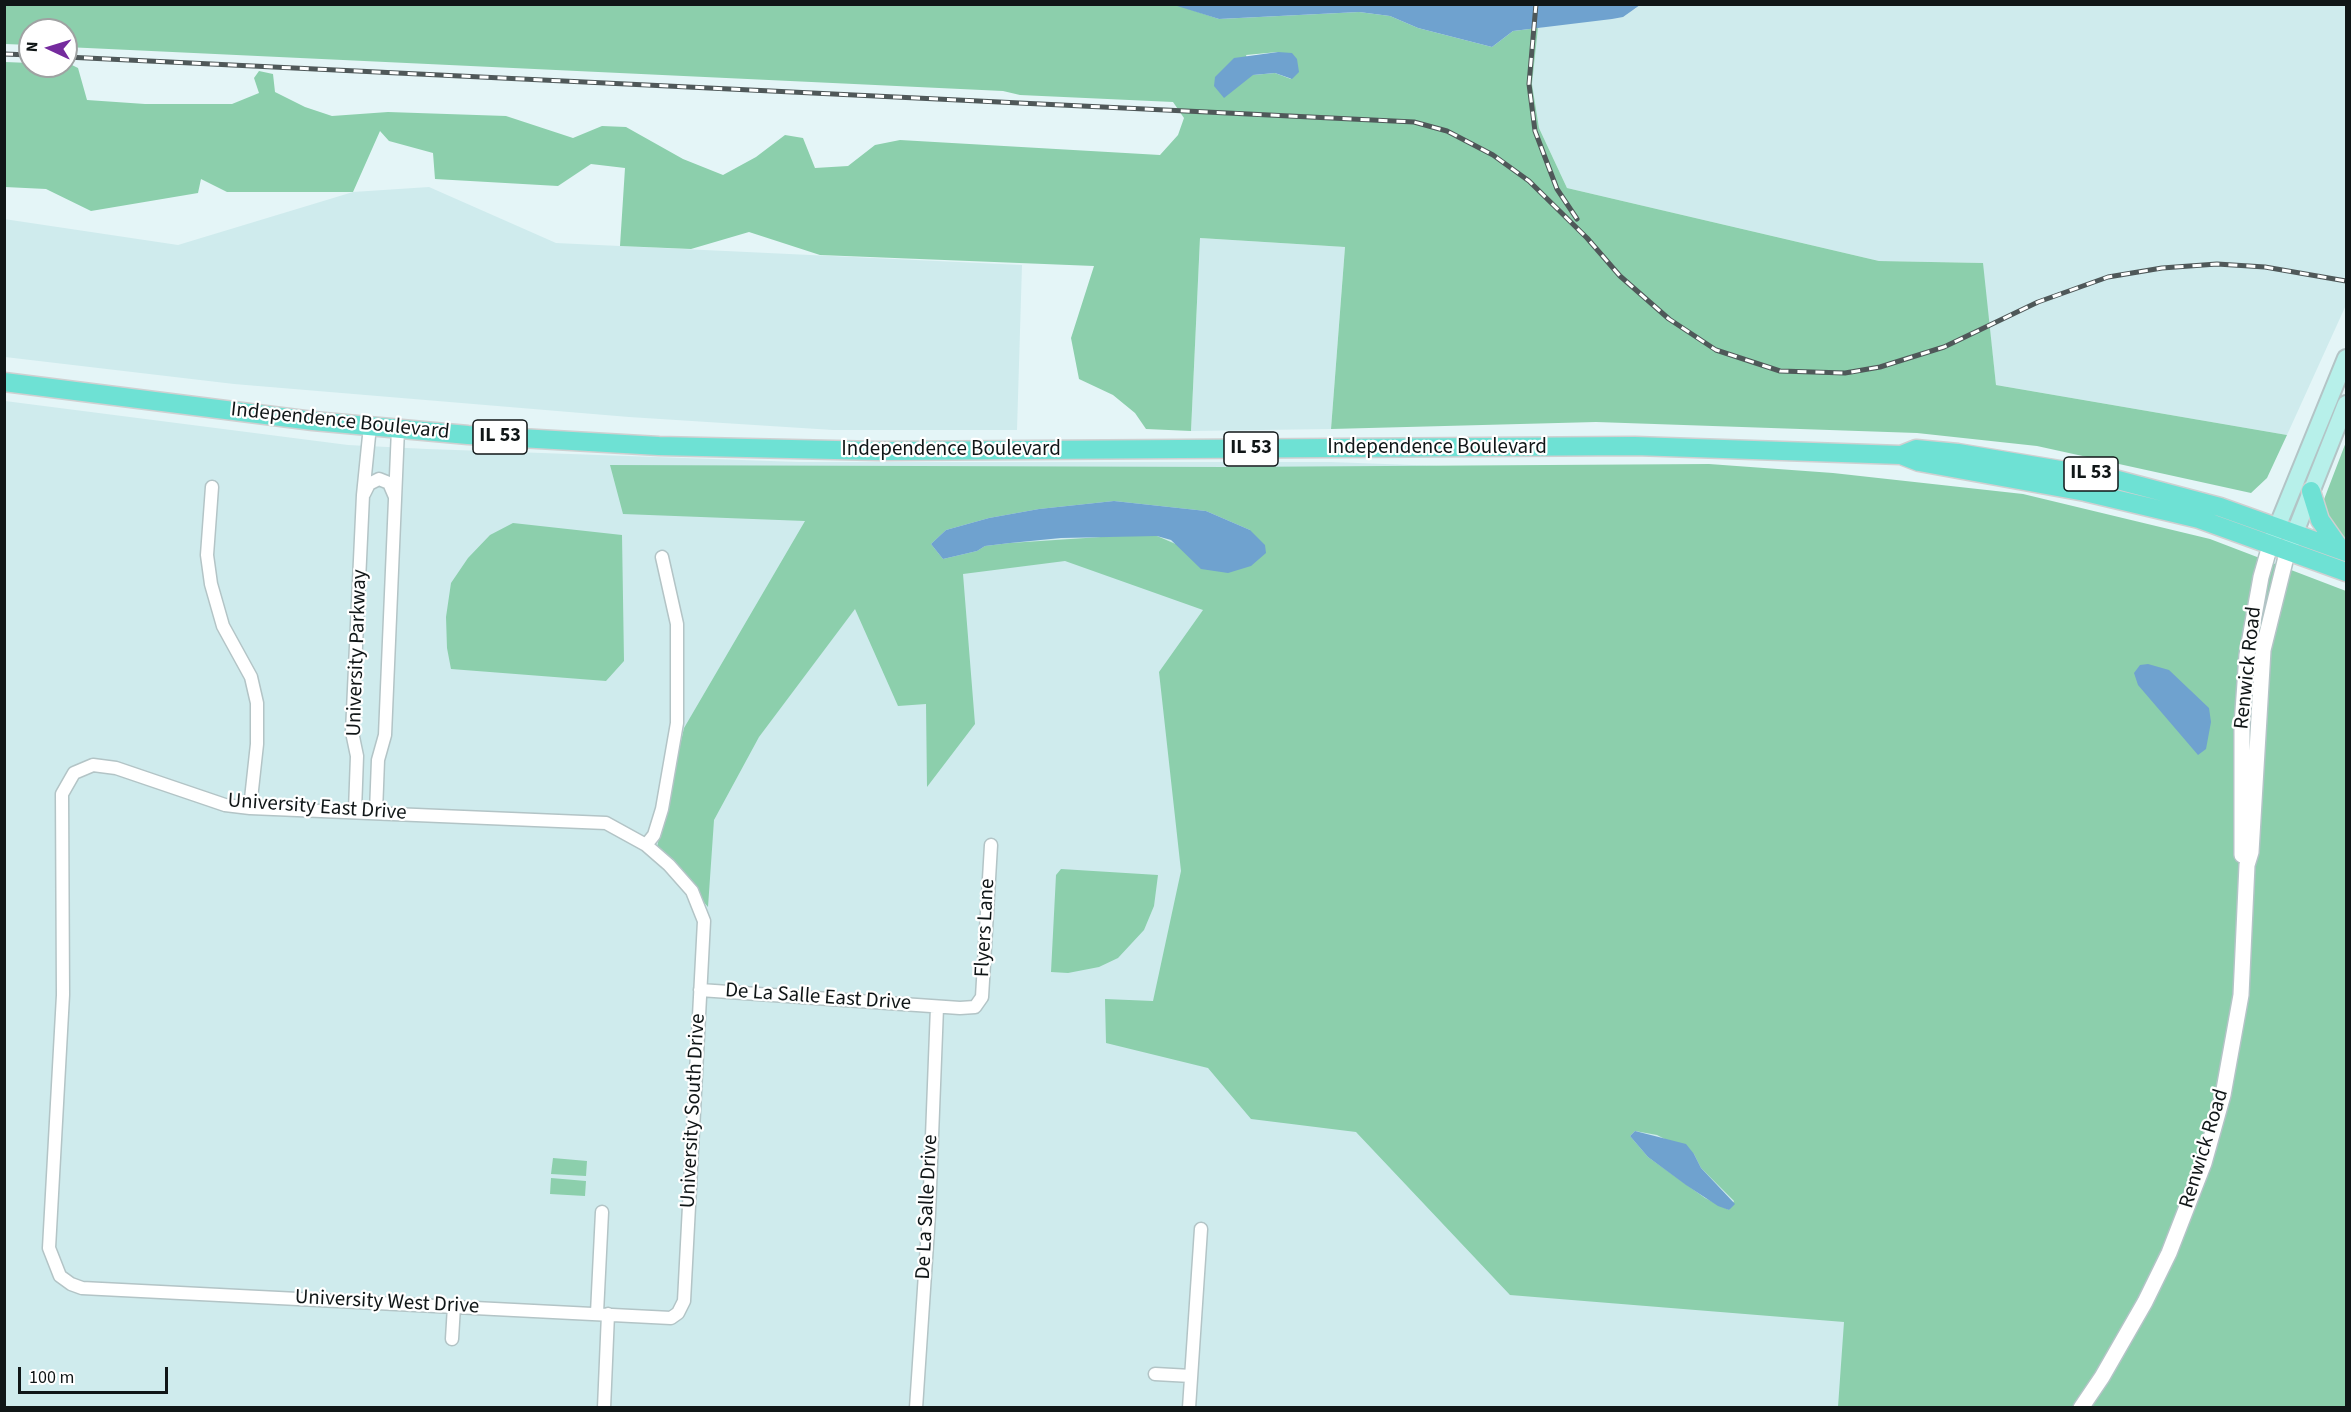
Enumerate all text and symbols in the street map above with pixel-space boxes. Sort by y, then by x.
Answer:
north arrow [18,18,78,78]
text: N [21,41,43,53]
street label: Independence Boulevard [229,398,451,446]
road number: IL 53 [473,420,527,454]
road number: IL 53 [1224,432,1278,466]
street label: Independence Boulevard [1327,435,1547,461]
street label: Independence Boulevard [841,437,1061,463]
road number: IL 53 [2064,457,2118,491]
street label: University Parkway [342,569,374,737]
street label: Renwick Road [2230,605,2268,731]
street label: University East Drive [227,789,407,827]
street label: Flyers Lane [971,878,1001,978]
street label: De La Salle East Drive [724,979,912,1017]
street label: University South Drive [676,1013,712,1209]
street label: Renwick Road [2175,1086,2235,1212]
street label: De La Salle Drive [912,1134,944,1280]
street label: University West Drive [294,1286,480,1320]
scale bar [21,1355,171,1393]
text: 100 m [29,1365,74,1390]

